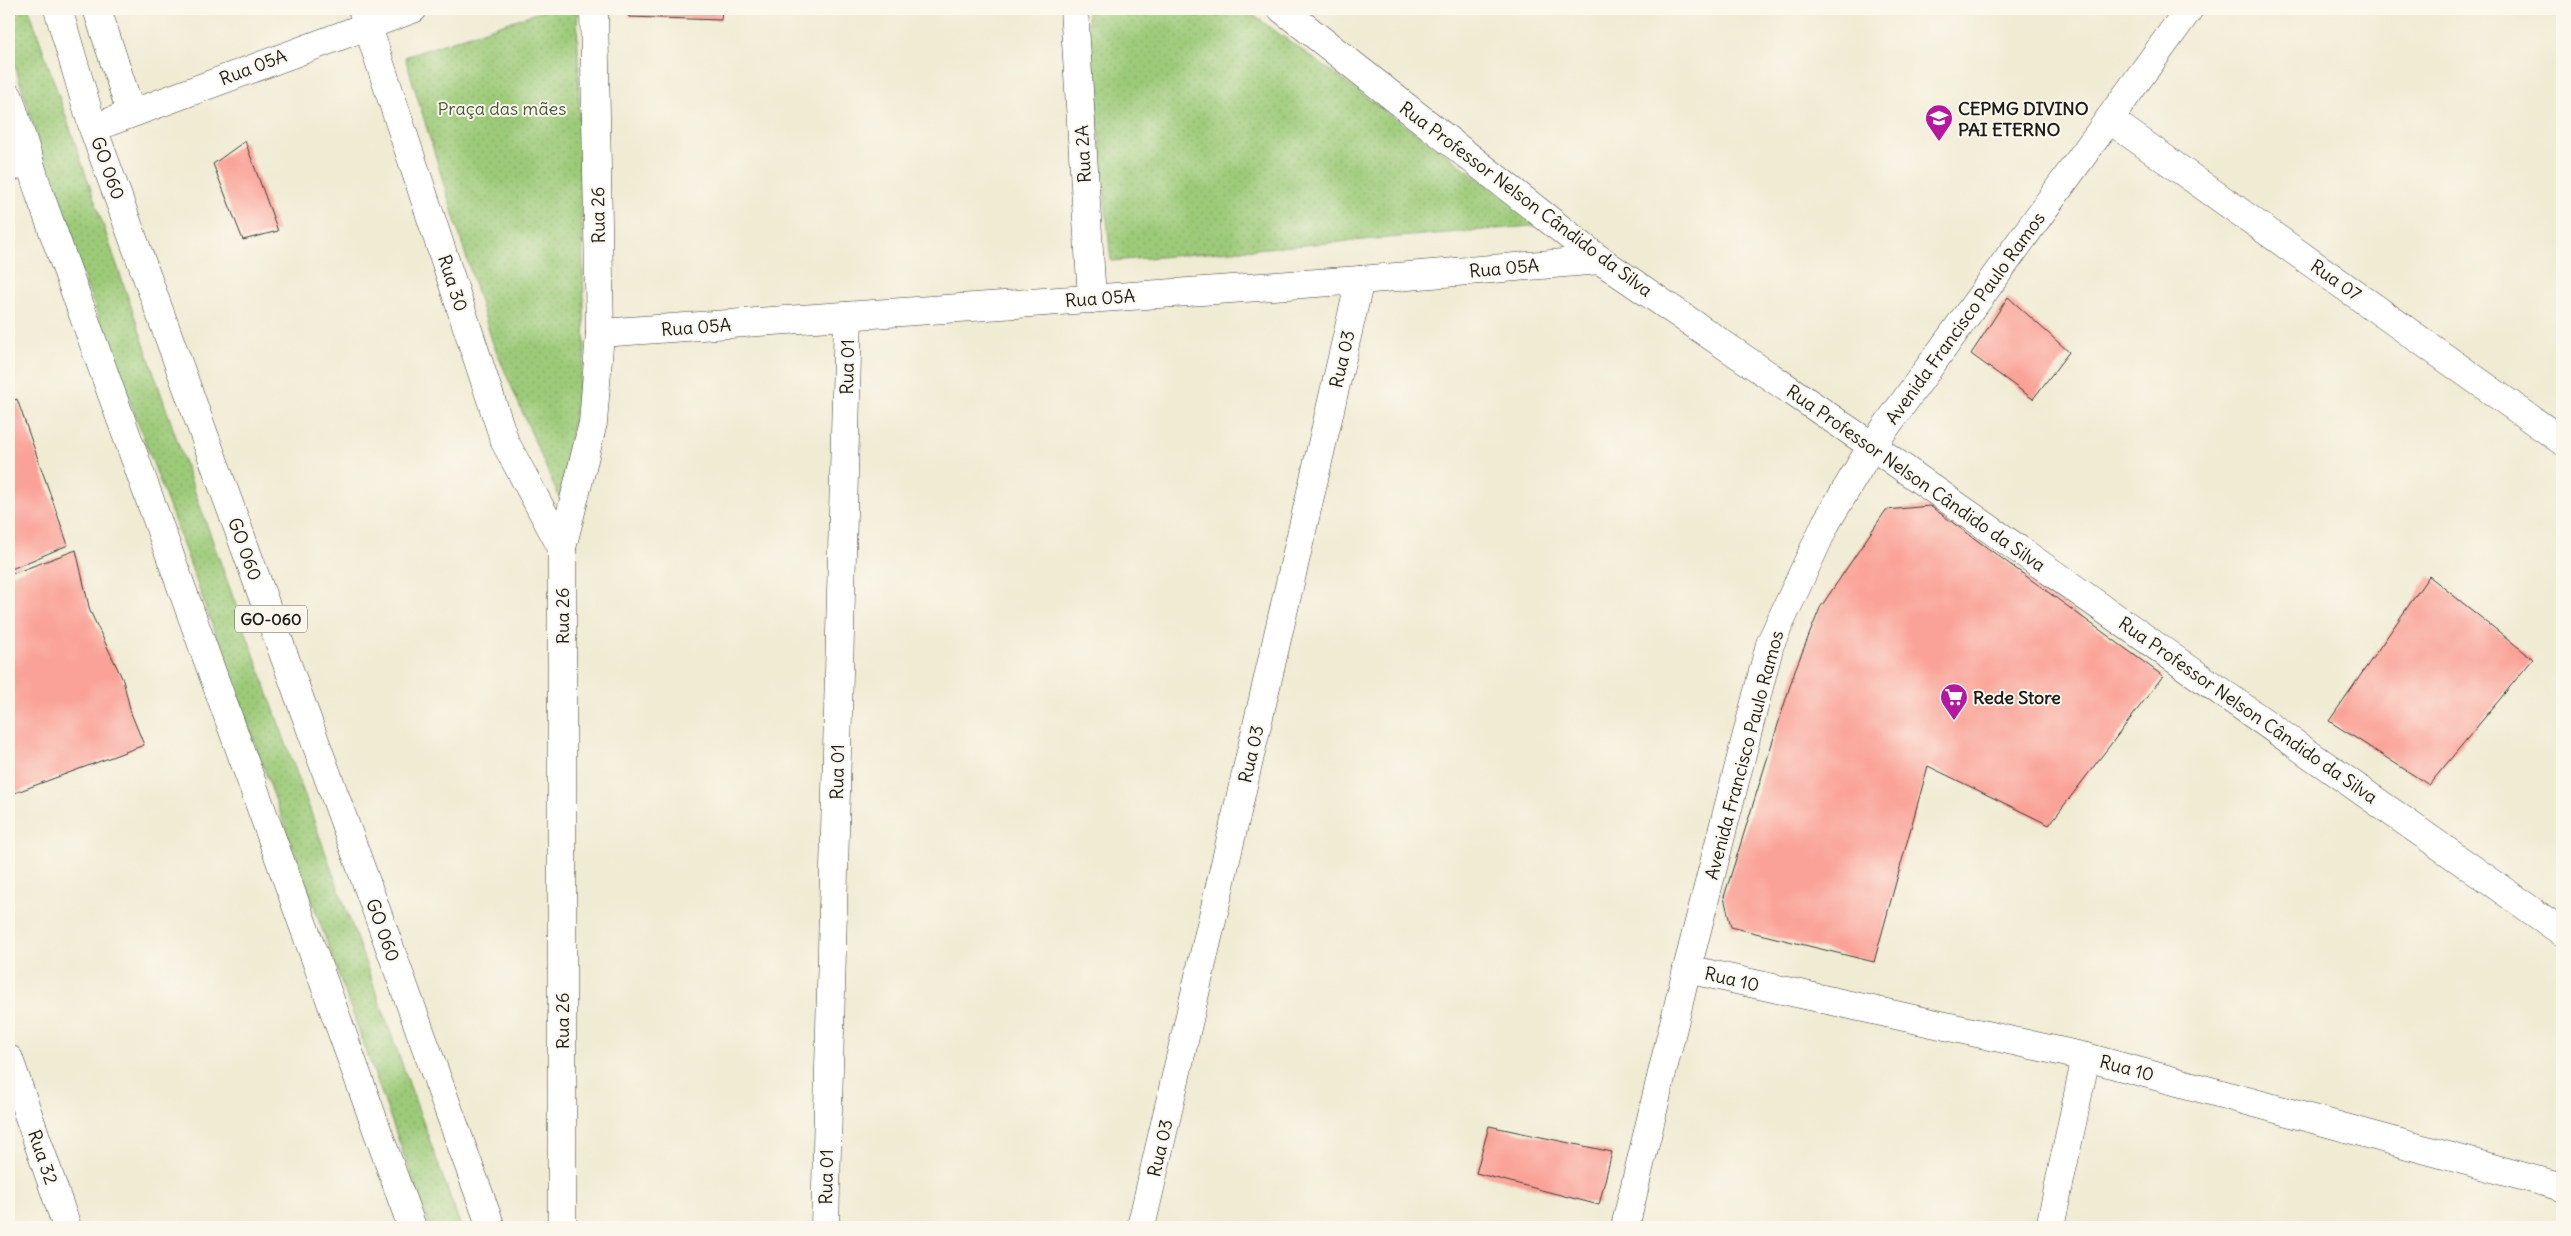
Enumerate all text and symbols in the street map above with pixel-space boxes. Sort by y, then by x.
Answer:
street label: Rua 05A [216,44,290,90]
street label: Rua Professor Nelson Cândido da Silva [1395,96,1657,302]
park label: Praça das mães [438,97,566,120]
place label: CEPMG DIVINO PAI ETERNO [1958,97,2089,141]
school or university icon: CEPMG DIVINO PAI ETERNO [1924,103,1954,142]
street label: Rua 2A [1070,125,1096,183]
street label: GO 060 [86,133,130,203]
street label: Rua 26 [586,187,610,243]
street label: Avenida Francisco Paulo Ramos [1880,207,2050,429]
street label: Rua 30 [433,252,473,314]
street label: Rua 05A [1468,253,1540,283]
street label: Rua 07 [2306,254,2366,306]
street label: Rua 05A [1064,284,1136,312]
street label: Rua 05A [660,313,732,341]
street label: Rua 03 [1324,328,1360,390]
street label: Rua 01 [835,339,859,395]
street label: Rua Professor Nelson Cândido da Silva [1782,379,2050,577]
street label: GO 060 [223,514,267,584]
street label: Rua 26 [551,588,574,644]
road number: GO-060 [235,606,307,632]
street label: Rua Professor Nelson Cândido da Silva [2114,611,2382,809]
street label: Avenida Francisco Paulo Ramos [1700,628,1788,882]
supermarket icon: Rede Store [1939,682,1969,721]
place label: Rede Store [1973,686,2061,709]
street label: Rua 03 [1233,723,1269,785]
street label: Rua 01 [825,744,849,800]
street label: GO 060 [361,895,405,965]
street label: Rua 10 [1702,962,1762,996]
street label: Rua 26 [551,993,574,1049]
street label: Rua 10 [2097,1050,2157,1086]
street label: Rua 03 [1142,1117,1178,1179]
street label: Rua 32 [23,1127,63,1188]
street label: Rua 01 [814,1149,838,1205]

